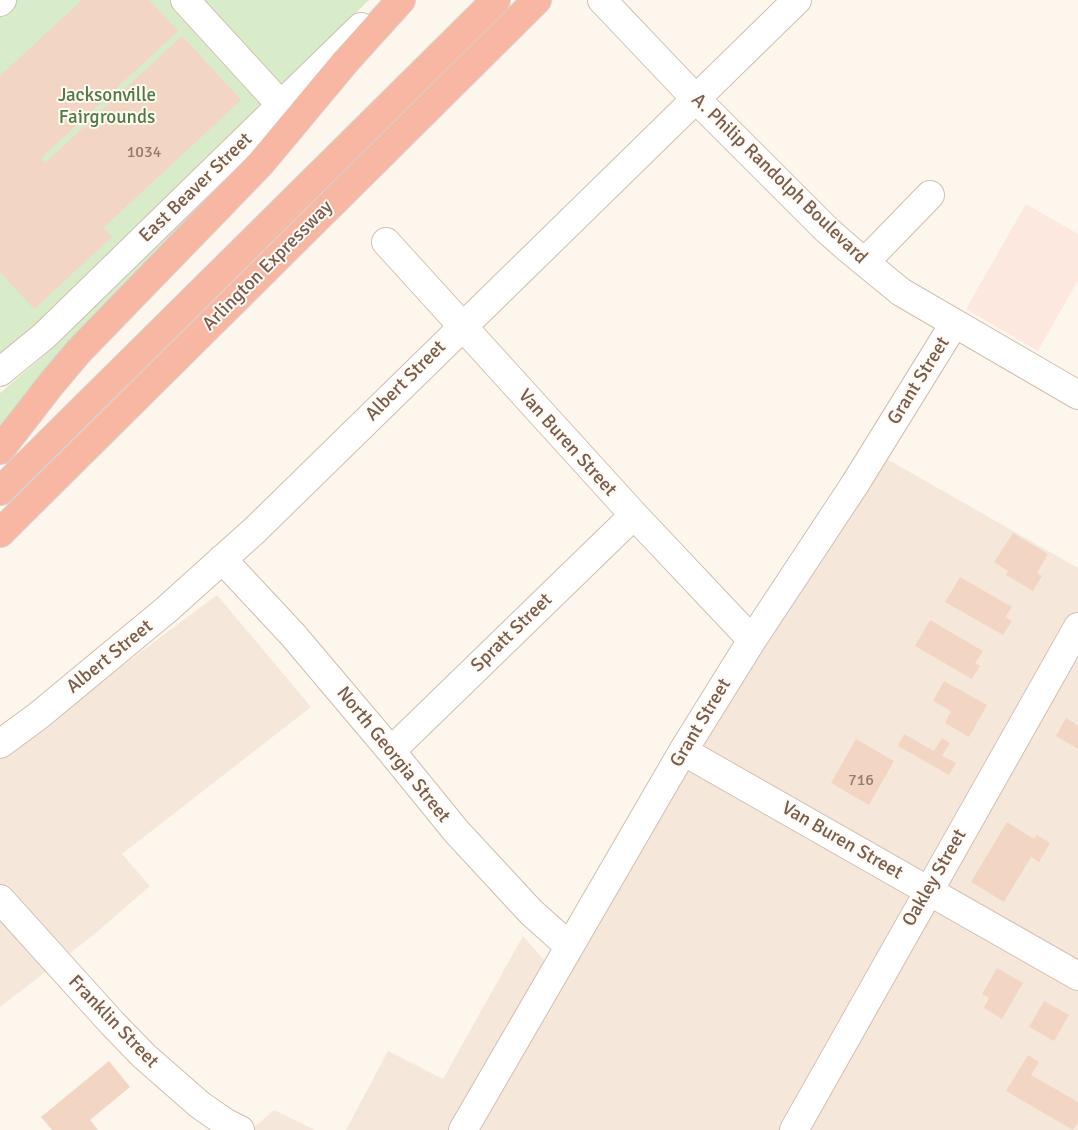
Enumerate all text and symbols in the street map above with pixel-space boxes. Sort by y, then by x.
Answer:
park label: Jacksonville Fairgrounds [58,85,156,129]
street label: A. Philip Randolph Boulevard [686,89,872,269]
street label: East Beaver Street [135,128,257,248]
house number: 1034 [127,143,161,163]
street label: Arlington Expressway [198,196,338,336]
street label: Grant Street [883,333,955,429]
street label: Albert Street [361,336,451,426]
street label: Van Buren Street [513,385,621,501]
street label: Spratt Street [467,589,557,677]
street label: Albert Street [62,615,158,699]
street label: Grant Street [666,675,736,771]
street label: North Georgia Street [331,682,455,828]
house number: 716 [848,771,874,791]
street label: Van Buren Street [777,797,907,885]
street label: Oakley Street [898,825,972,931]
street label: Franklin Street [63,971,163,1073]

